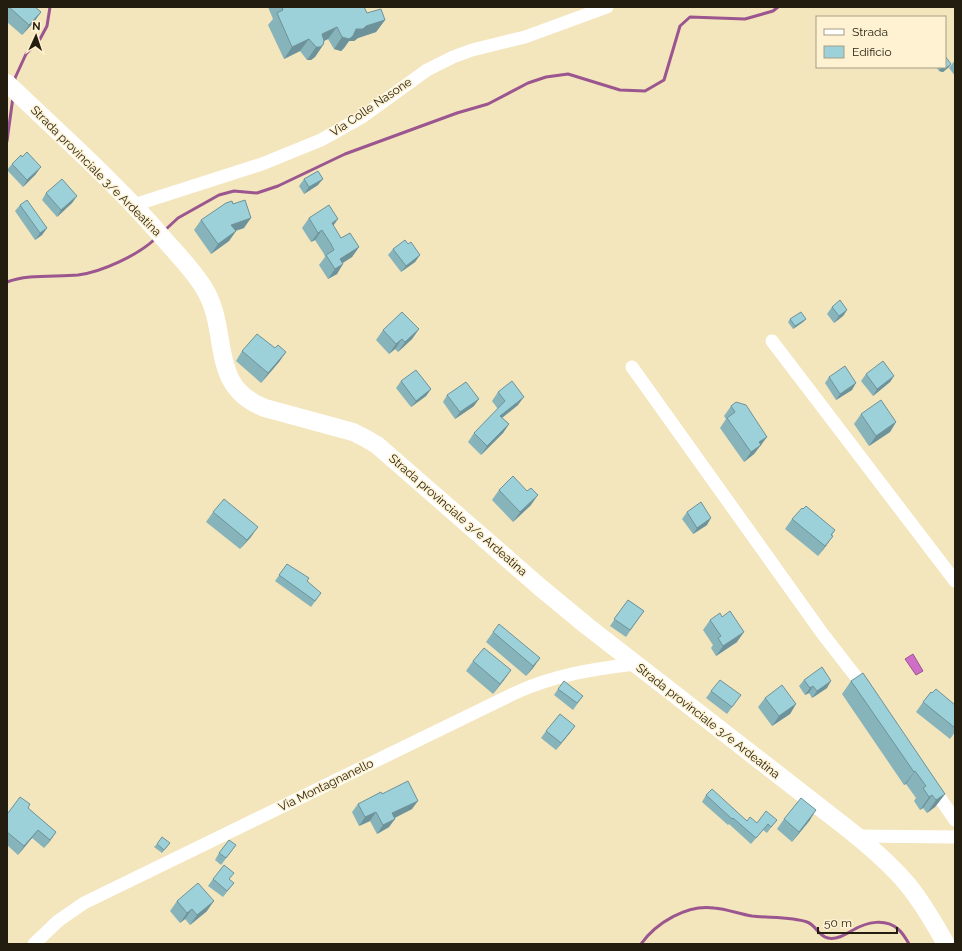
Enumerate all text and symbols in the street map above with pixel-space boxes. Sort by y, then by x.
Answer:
north arrow [16,16,56,56]
legend [816,16,946,68]
text: N [32,20,41,33]
text: Strada [852,25,888,39]
text: Edificio [852,45,892,59]
street label: Via Colle Nasone [328,75,414,139]
street label: Strada provinciale 3/e Ardeatina [28,103,164,239]
street label: Strada provinciale 3/e Ardeatina [386,451,530,579]
street label: Strada provinciale 3/e Ardeatina [633,660,783,782]
street label: Via Montagnanello [276,756,376,814]
scale bar [818,909,897,935]
text: 50 m [824,916,852,930]

